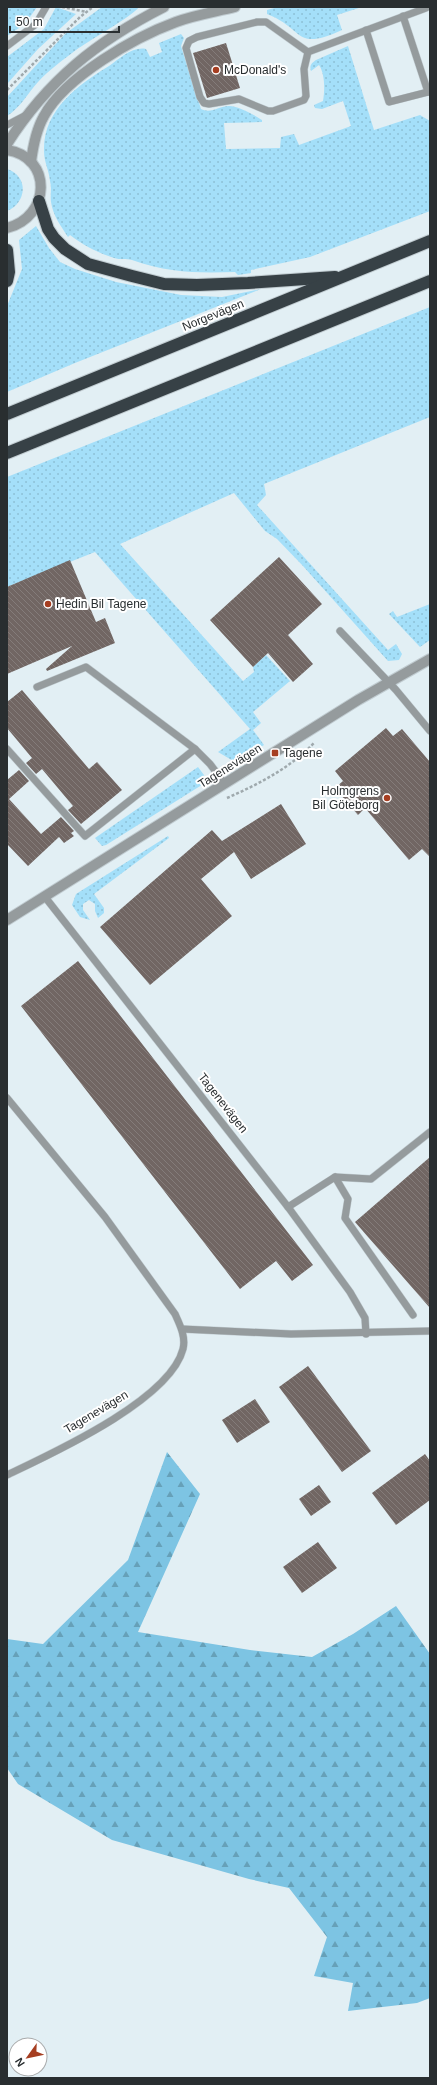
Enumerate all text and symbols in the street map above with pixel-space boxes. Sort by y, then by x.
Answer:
scale bar [10,8,119,34]
text: 50 m [16,15,43,29]
place label: McDonald's [224,63,286,77]
marker: McDonald's [211,65,221,75]
street label: Norgevägen [180,296,246,334]
place label: Hedin Bil Tagene [56,597,147,611]
marker: Hedin Bil Tagene [43,599,53,609]
street label: Tagenevägen [196,741,264,791]
place label: Tagene [283,746,323,760]
marker: Tagene [270,748,280,758]
place label: Holmgrens Bil Göteborg [312,784,379,812]
marker: Holmgrens Bil Göteborg [382,793,392,803]
street label: Tagenevägen [195,1070,251,1136]
street label: Tagenevägen [62,1387,130,1437]
north arrow [8,2037,48,2077]
text: N [12,2056,27,2069]

